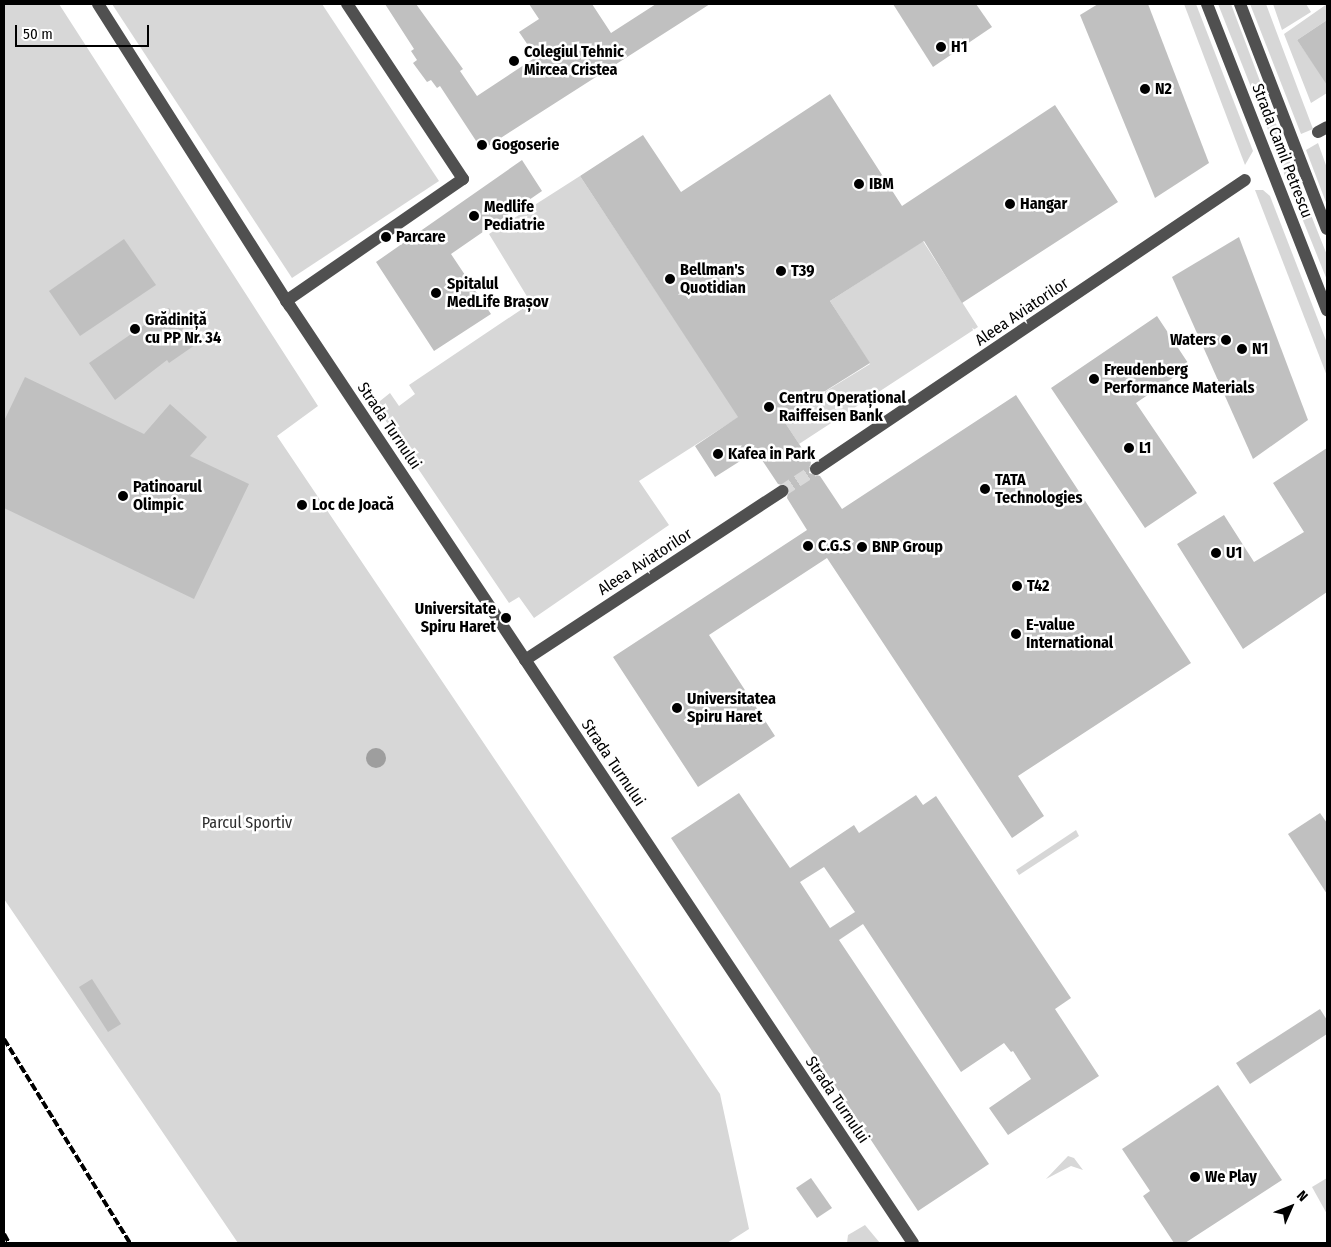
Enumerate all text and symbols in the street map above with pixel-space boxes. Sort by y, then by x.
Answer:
scale bar [18,15,151,47]
text: 50 m [23,25,53,43]
place label: H1 [951,37,967,57]
marker: H1 [935,41,947,53]
place label: Colegiul Tehnic Mircea Cristea [524,42,624,80]
marker: Colegiul Tehnic Mircea Cristea [508,55,520,67]
place label: N2 [1155,79,1172,99]
street label: Strada Camil Petrescu [1248,81,1316,221]
marker: N2 [1139,83,1151,95]
place label: Gogoserie [492,135,559,155]
marker: Gogoserie [476,139,488,151]
place label: IBM [869,174,894,194]
marker: IBM [853,178,865,190]
place label: Hangar [1020,194,1067,214]
place label: Medlife Pediatrie [484,197,545,235]
marker: Hangar [1004,198,1016,210]
marker: Medlife Pediatrie [468,210,480,222]
place label: Parcare [396,227,446,247]
marker: Parcare [380,231,392,243]
place label: Bellman's Quotidian [680,260,746,298]
place label: T39 [791,261,815,281]
marker: T39 [775,265,787,277]
marker: Bellman's Quotidian [664,273,676,285]
place label: Spitalul MedLife Brașov [447,274,549,312]
street label: Aleea Aviatorilor [972,274,1072,350]
marker: Spitalul MedLife Brașov [429,286,443,300]
place label: Grădiniță cu PP Nr. 34 [145,310,221,348]
marker: Grădiniță cu PP Nr. 34 [129,323,141,335]
place label: Waters [1170,330,1216,350]
marker: Waters [1220,334,1232,346]
place label: N1 [1252,339,1268,359]
marker: N1 [1236,343,1248,355]
place label: Freudenberg Performance Materials [1104,360,1254,398]
marker: Freudenberg Performance Materials [1088,373,1100,385]
street label: Strada Turnului [353,379,425,473]
place label: Centru Operațional Raiffeisen Bank [779,388,906,426]
marker: Centru Operațional Raiffeisen Bank [763,401,775,413]
place label: L1 [1139,438,1151,458]
marker: L1 [1123,442,1135,454]
place label: Kafea in Park [728,444,815,464]
marker: Kafea in Park [712,448,724,460]
place label: TATA Technologies [995,470,1082,508]
place label: Patinoarul Olimpic [133,477,202,515]
marker: TATA Technologies [979,483,991,495]
marker: Patinoarul Olimpic [117,490,129,502]
place label: Loc de Joacă [312,495,394,515]
marker: Loc de Joacă [296,499,308,511]
street label: Aleea Aviatorilor [594,524,696,600]
place label: C.G.S [818,536,851,556]
place label: BNP Group [872,537,943,557]
marker: C.G.S [802,540,814,552]
marker: BNP Group [856,541,868,553]
place label: U1 [1226,543,1242,563]
marker: U1 [1210,547,1222,559]
place label: T42 [1027,576,1049,596]
marker: T42 [1011,580,1023,592]
place label: Universitate Spiru Haret [415,599,496,637]
marker: Universitate Spiru Haret [500,612,512,624]
place label: E-value International [1026,615,1113,653]
marker: E-value International [1010,628,1022,640]
place label: Universitatea Spiru Haret [687,689,776,727]
marker: Universitatea Spiru Haret [671,702,683,714]
street label: Strada Turnului [577,716,649,810]
park label: Parcul Sportiv [202,813,292,833]
street label: Strada Turnului [801,1053,873,1147]
place label: We Play [1205,1167,1257,1187]
marker: We Play [1189,1171,1201,1183]
north arrow [1266,1182,1316,1232]
text: N [1293,1187,1311,1205]

